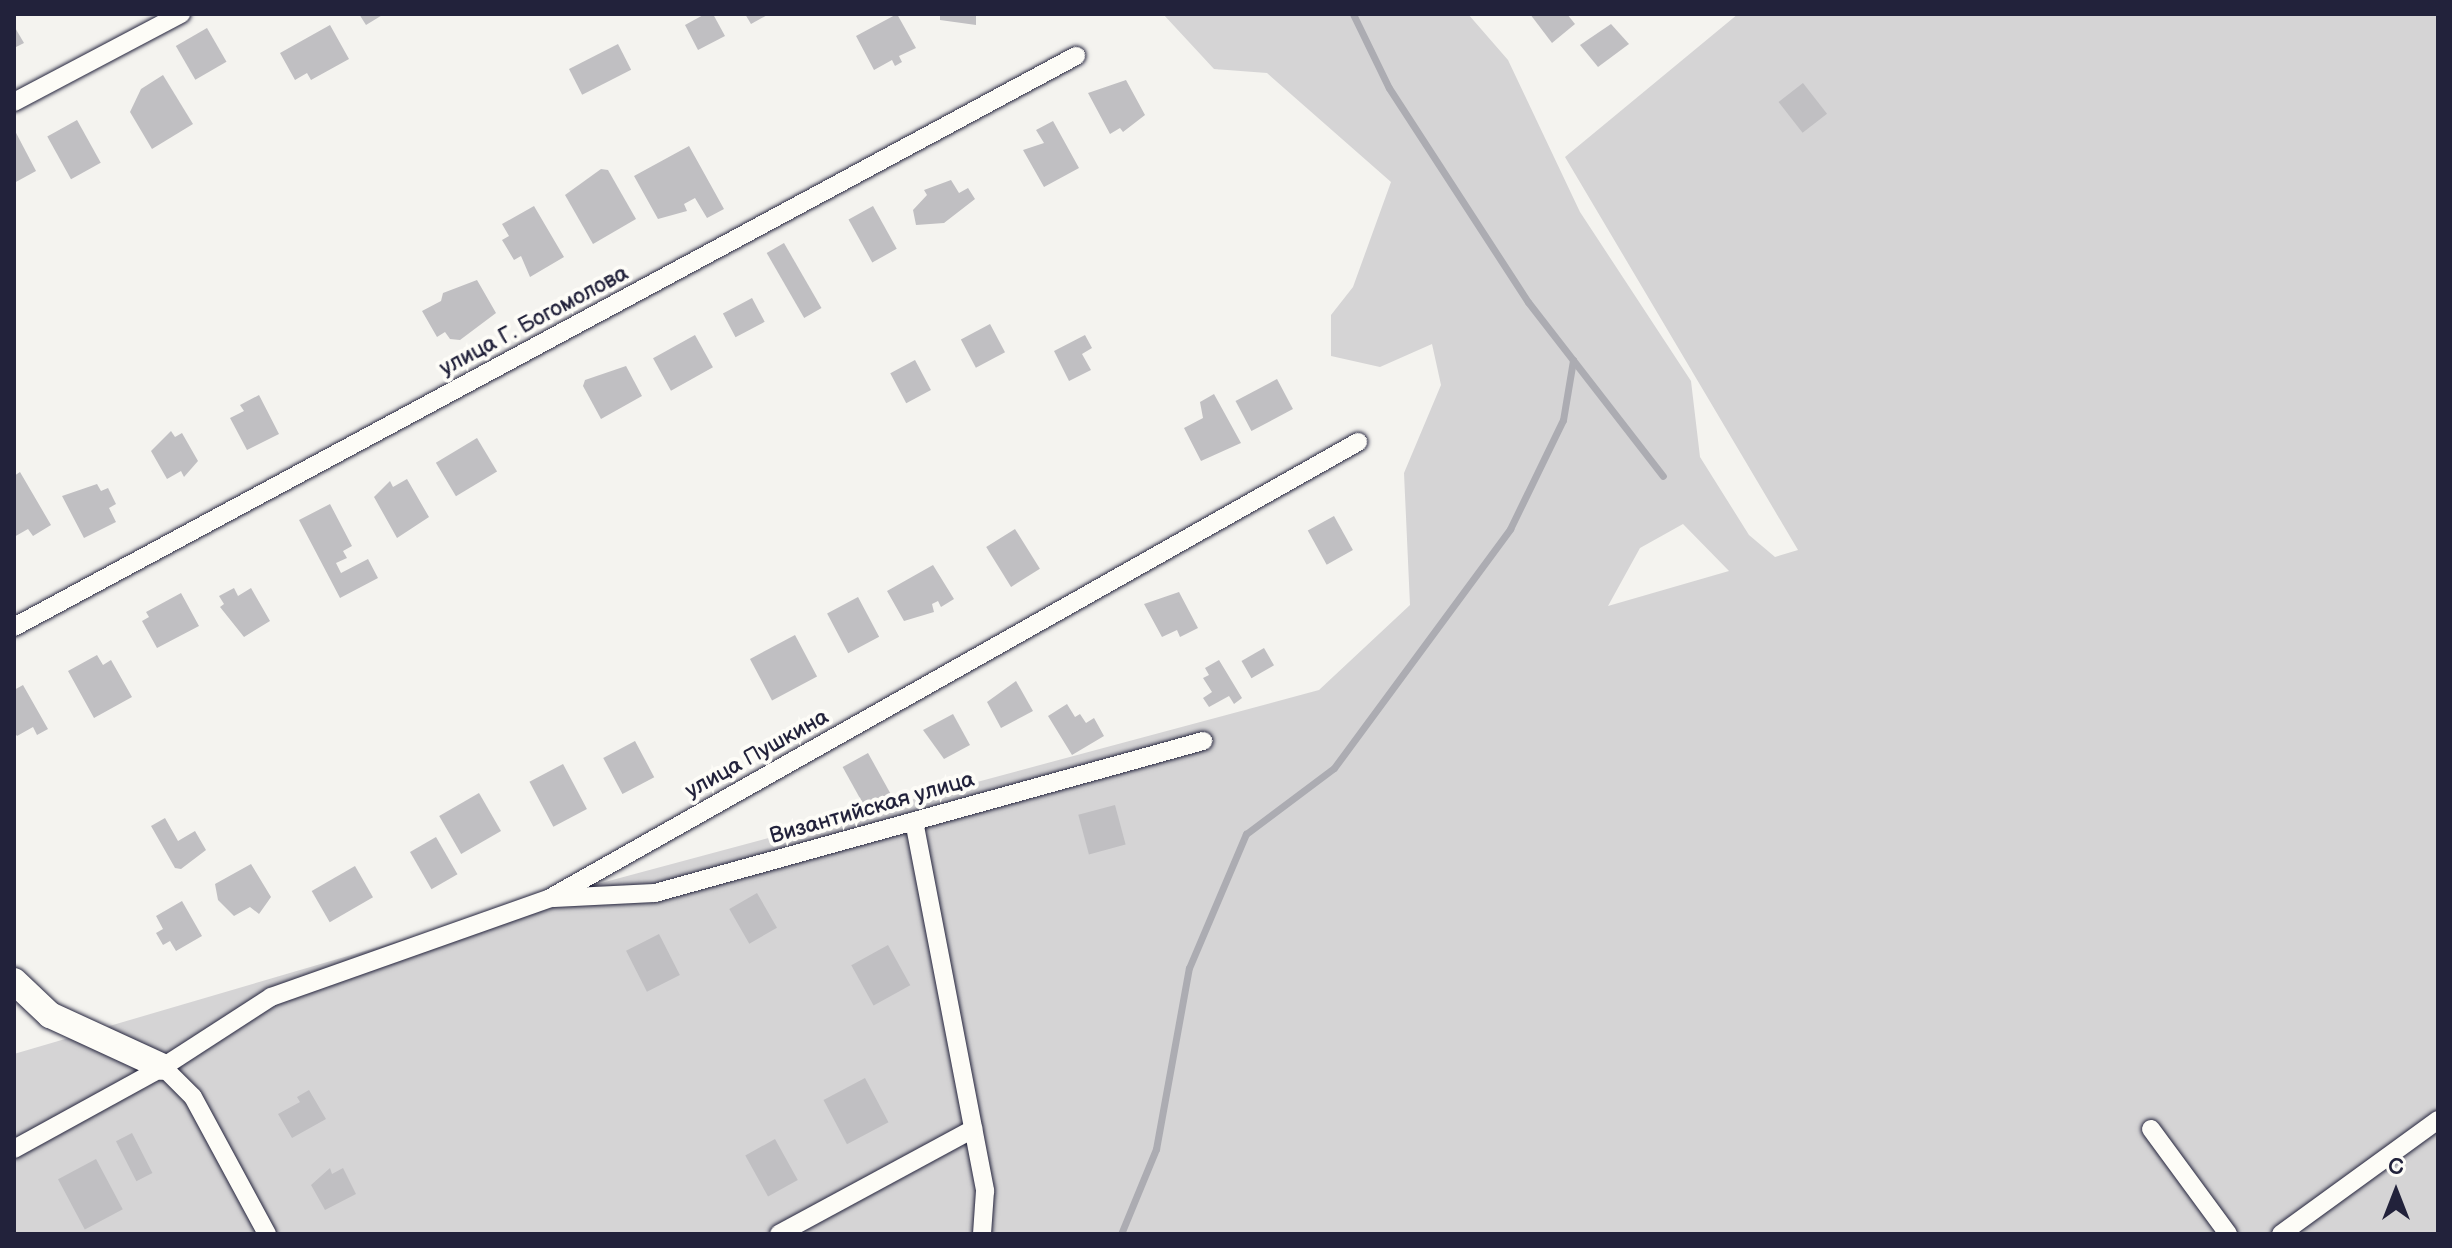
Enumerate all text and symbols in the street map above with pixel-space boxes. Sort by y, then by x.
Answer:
street label: улица Г. Богомолова [435,260,633,382]
street label: улица Пушкина [681,704,833,804]
street label: Византийская улица [767,766,977,850]
north arrow [2356,1152,2436,1232]
text: С [2388,1154,2404,1181]

